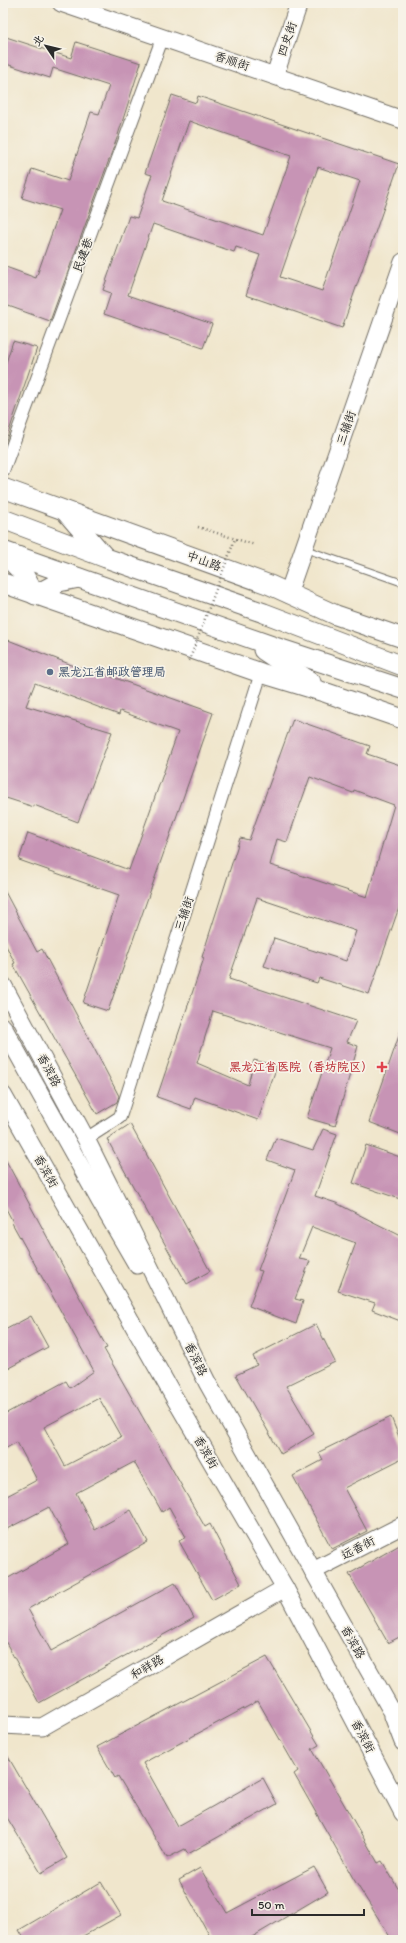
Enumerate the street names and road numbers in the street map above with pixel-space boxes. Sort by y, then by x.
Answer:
street label: 四史街 [275,20,299,58]
street label: 香顺街 [213,49,251,73]
street label: 民建巷 [70,236,96,274]
street label: 三辅街 [334,409,358,447]
street label: 中山路 [185,548,223,574]
street label: 三辅街 [172,895,196,933]
street label: 香滨路 [34,1051,64,1089]
street label: 香滨街 [31,1152,61,1190]
street label: 香滨路 [182,1340,210,1378]
street label: 香滨街 [191,1433,221,1471]
street label: 远香街 [339,1534,377,1562]
street label: 香滨路 [338,1623,368,1661]
street label: 和祥路 [128,1652,166,1682]
street label: 香滨街 [348,1717,378,1755]

